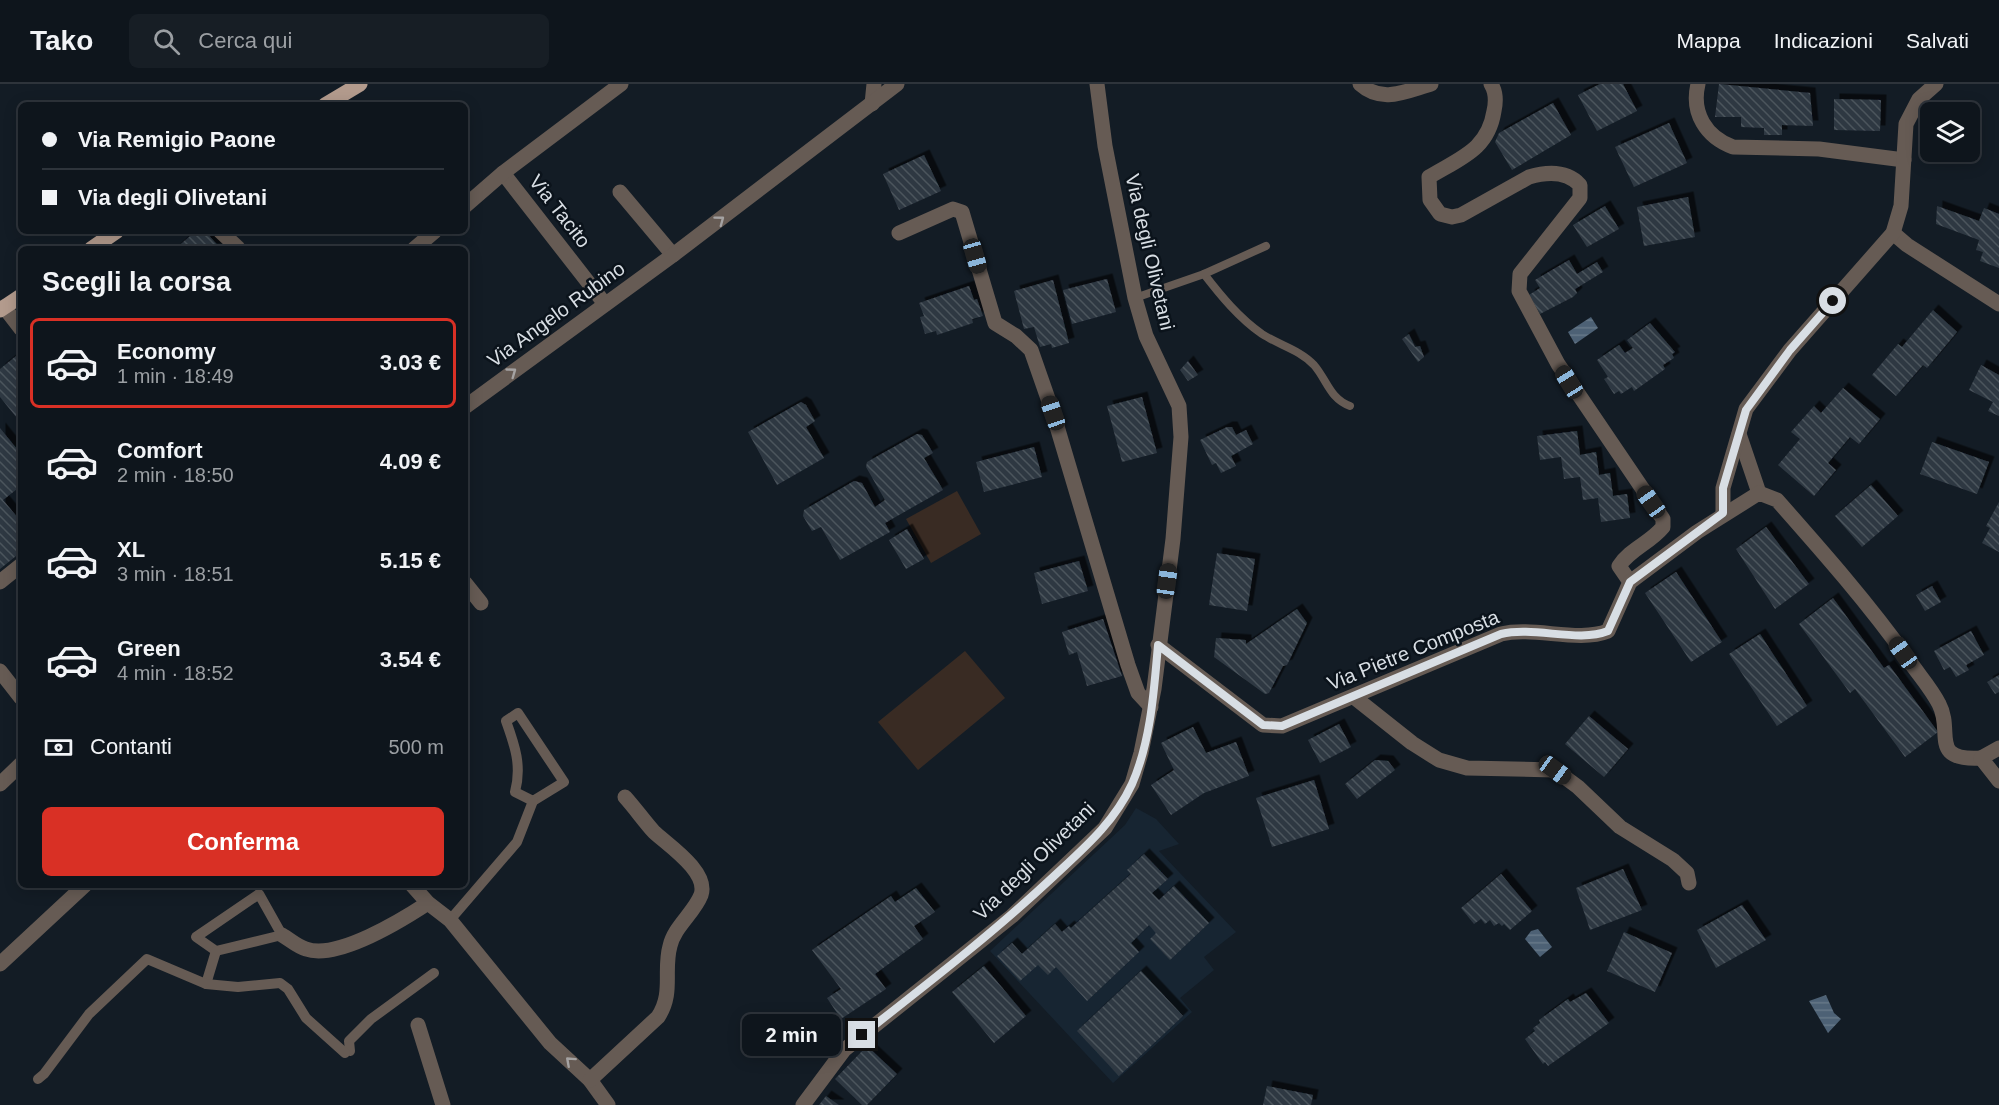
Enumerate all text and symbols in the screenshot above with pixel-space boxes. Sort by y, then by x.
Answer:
search box [129,14,549,68]
text: Tako [30,25,93,56]
icon: search [150,25,183,58]
text: Cerca qui [198,28,292,53]
text: Mappa [1677,29,1741,52]
text: Indicazioni [1774,29,1873,52]
text: Salvati [1906,29,1969,52]
map controls [1920,102,1980,162]
button: layers [1920,102,1980,162]
text: Via Remigio Paone [78,127,276,152]
street label: Via Tacito [525,170,595,252]
street label: Via degli Olivetani [1121,172,1179,332]
text: Via degli Olivetani [78,185,267,210]
one-way arrow [713,217,724,228]
car [961,236,989,276]
street label: Via Angelo Rubino [483,257,629,371]
text: Scegli la corsa [42,267,231,297]
route start [1819,287,1846,314]
icon: car [45,336,99,390]
text: Economy [117,339,216,364]
text: 3.03 € [380,350,441,375]
car [1552,362,1586,402]
text: 1 min · 18:49 [117,365,234,387]
one-way arrow [505,368,516,379]
car [1039,393,1067,433]
icon: car [45,435,99,489]
text: Comfort [117,438,203,463]
text: 4.09 € [380,449,441,474]
text: 2 min · 18:50 [117,464,234,486]
car [1633,482,1669,522]
icon: car [45,534,99,588]
text: XL [117,537,145,562]
text: 5.15 € [380,548,441,573]
car [1156,562,1178,600]
text: 3 min · 18:51 [117,563,234,585]
street label: Via Pietre Composta [1324,605,1503,694]
icon: car [45,633,99,687]
car [1885,633,1921,673]
text: Green [117,636,181,661]
text: 3.54 € [380,647,441,672]
text: 4 min · 18:52 [117,662,234,684]
icon: cash [42,731,75,764]
text: Contanti [90,734,172,759]
text: 500 m [388,736,444,758]
car [1535,752,1575,788]
street label: Via degli Olivetani [969,798,1099,924]
button: Conferma [42,807,444,876]
callout: 2 min [742,1014,841,1056]
route end [848,1021,875,1048]
text: 2 min [765,1024,818,1046]
one-way arrow [566,1057,576,1068]

